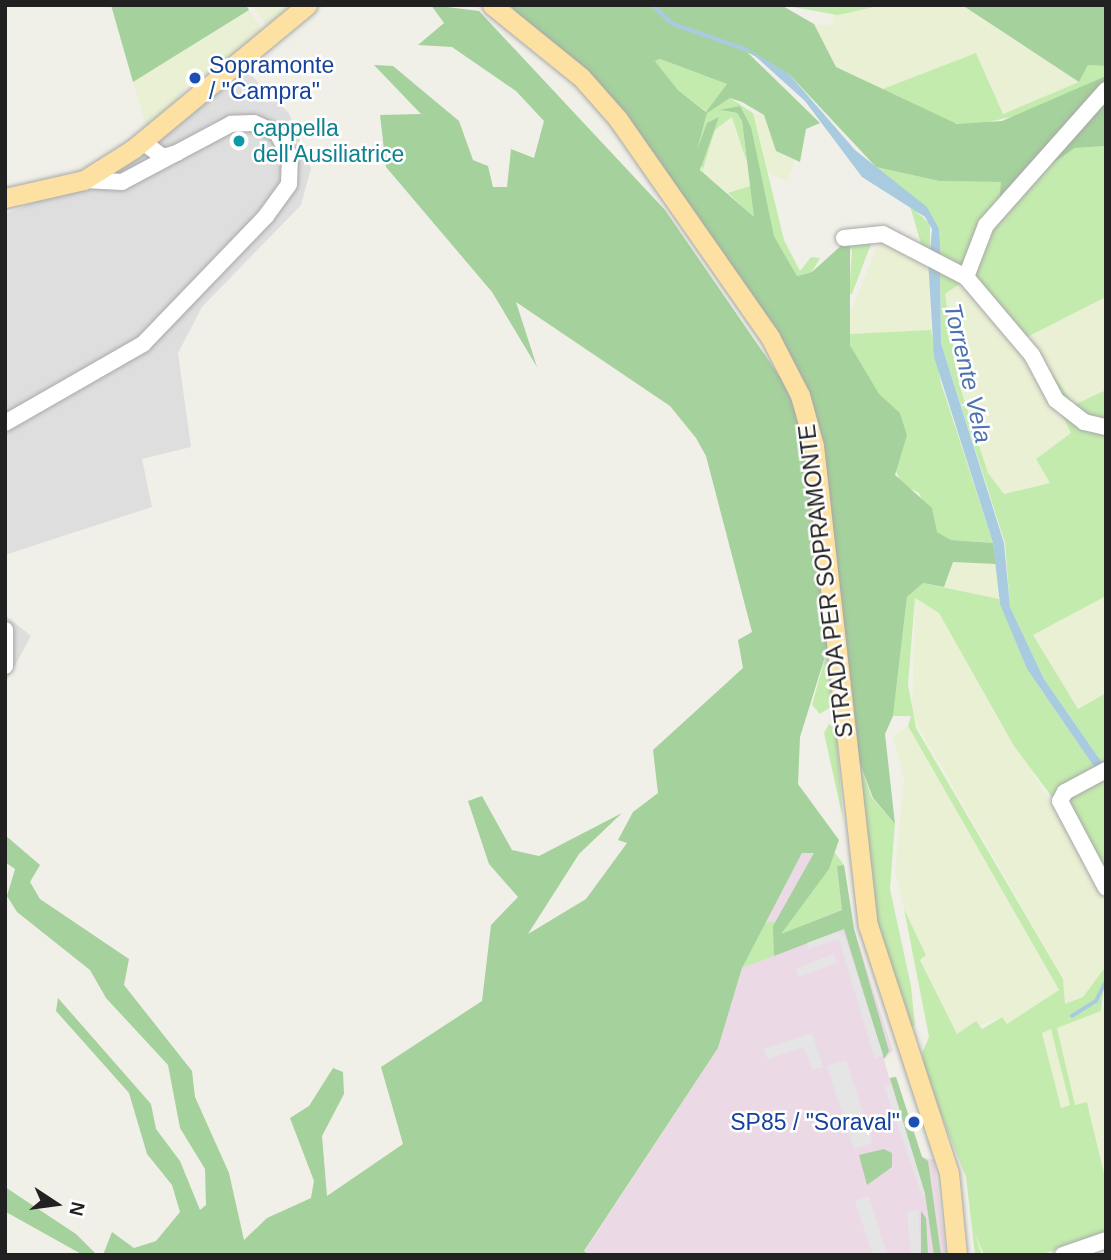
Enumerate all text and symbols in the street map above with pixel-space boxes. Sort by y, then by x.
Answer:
place label: Sopramonte / "Campra" [209,51,334,105]
marker: Sopramonte / "Campra" [187,70,203,86]
place label: cappella dell'Ausiliatrice [253,114,404,168]
marker: cappella dell'Ausiliatrice [231,133,247,149]
water label: Torrente Vela [938,300,998,446]
street label: STRADA PER SOPRAMONTE [793,422,859,740]
place label: SP85 / "Soraval" [730,1108,900,1136]
marker: SP85 / "Soraval" [906,1114,922,1130]
north arrow [21,1169,91,1239]
text: N [65,1200,89,1218]

